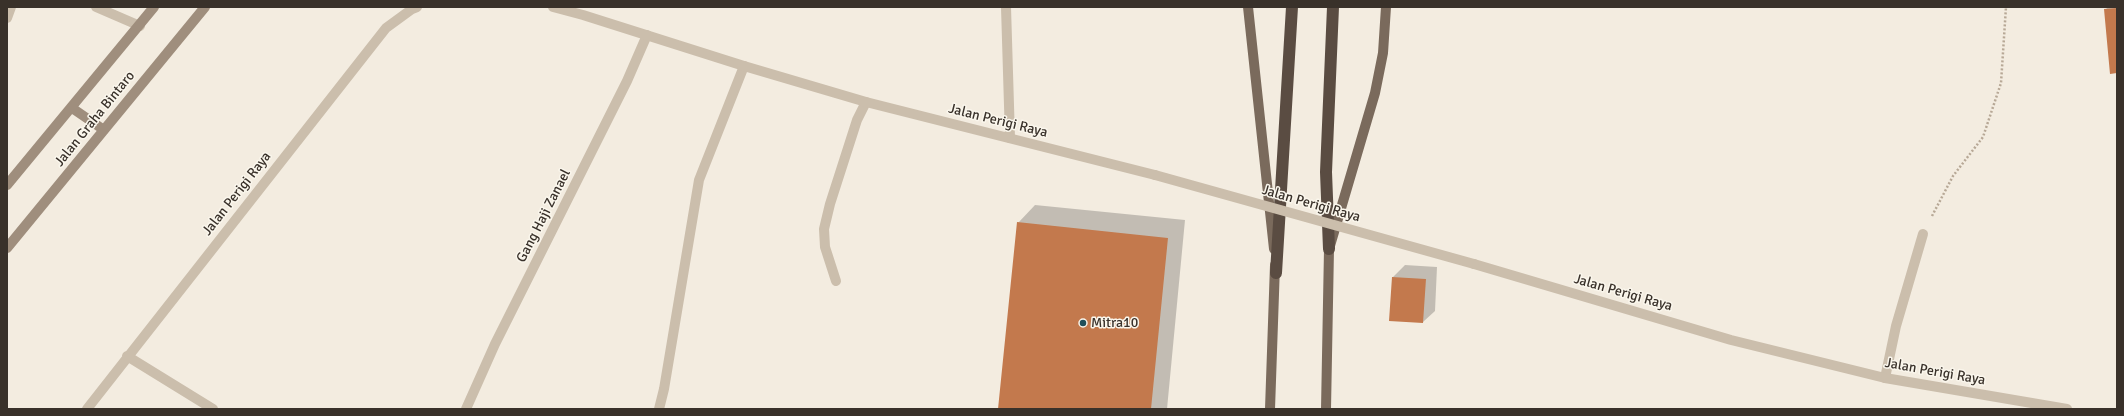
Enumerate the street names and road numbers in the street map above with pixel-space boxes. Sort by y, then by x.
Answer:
street label: Jalan Graha Bintaro [51,68,139,170]
street label: Jalan Perigi Raya [947,101,1049,141]
street label: Jalan Perigi Raya [199,149,275,239]
street label: Gang Haji Zanael [513,167,575,265]
street label: Jalan Perigi Raya [1260,182,1362,226]
street label: Jalan Perigi Raya [1572,271,1674,315]
street label: Jalan Perigi Raya [1884,355,1986,389]

